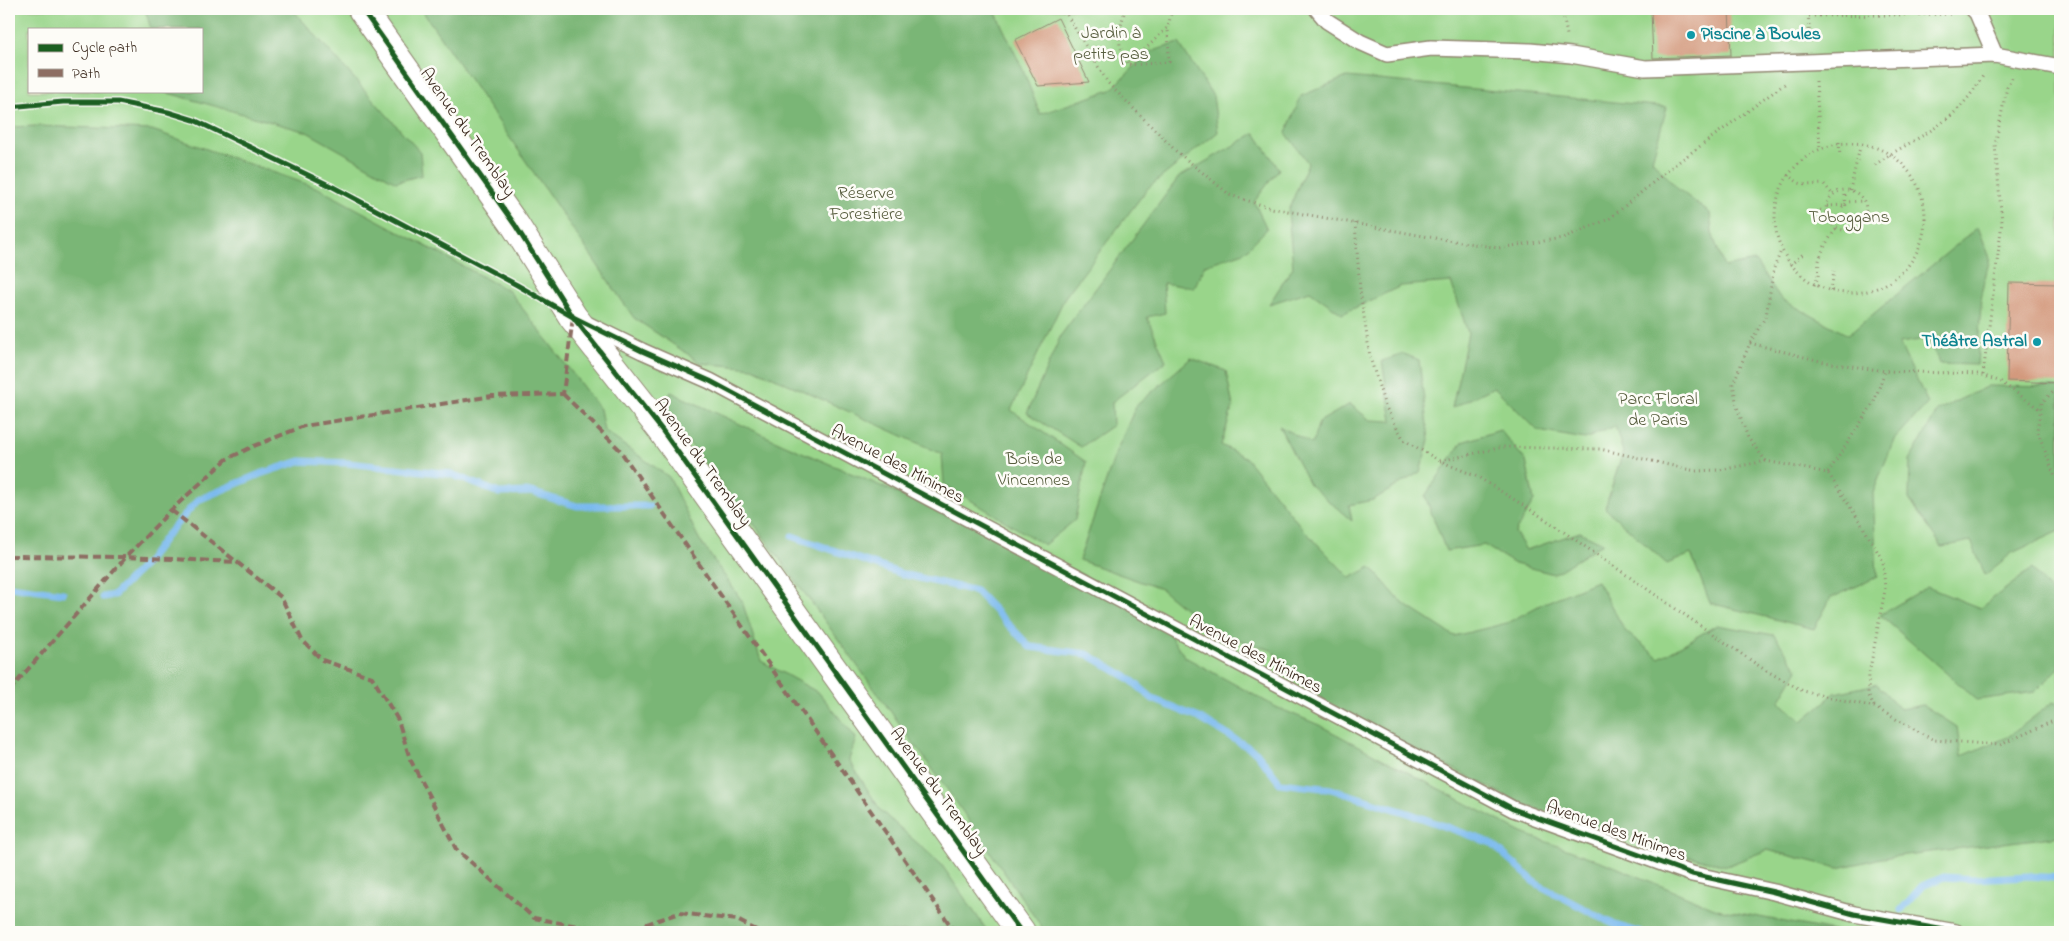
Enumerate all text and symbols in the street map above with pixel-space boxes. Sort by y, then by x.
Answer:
park label: Jardin à petits pas [1073,21,1149,68]
place label: Piscine à Boules [1701,22,1821,48]
legend [28,28,202,92]
marker: Piscine à Boules [1685,29,1697,41]
text: Cycle path [72,37,137,60]
text: Path [72,63,100,85]
street label: Avenue du Tremblay [413,63,521,203]
park label: Réserve Forestière [828,181,904,228]
park label: Toboggans [1808,205,1890,232]
place label: Théâtre Astral [1922,329,2027,355]
marker: Théâtre Astral [2031,336,2043,348]
park label: Parc Floral de Paris [1618,387,1698,434]
street label: Avenue du Tremblay [647,394,757,532]
street label: Avenue des Minimes [826,419,968,511]
park label: Bois de Vincennes [997,447,1070,494]
street label: Avenue des Minimes [1184,609,1326,701]
street label: Avenue du Tremblay [883,723,993,861]
street label: Avenue des Minimes [1542,795,1690,869]

